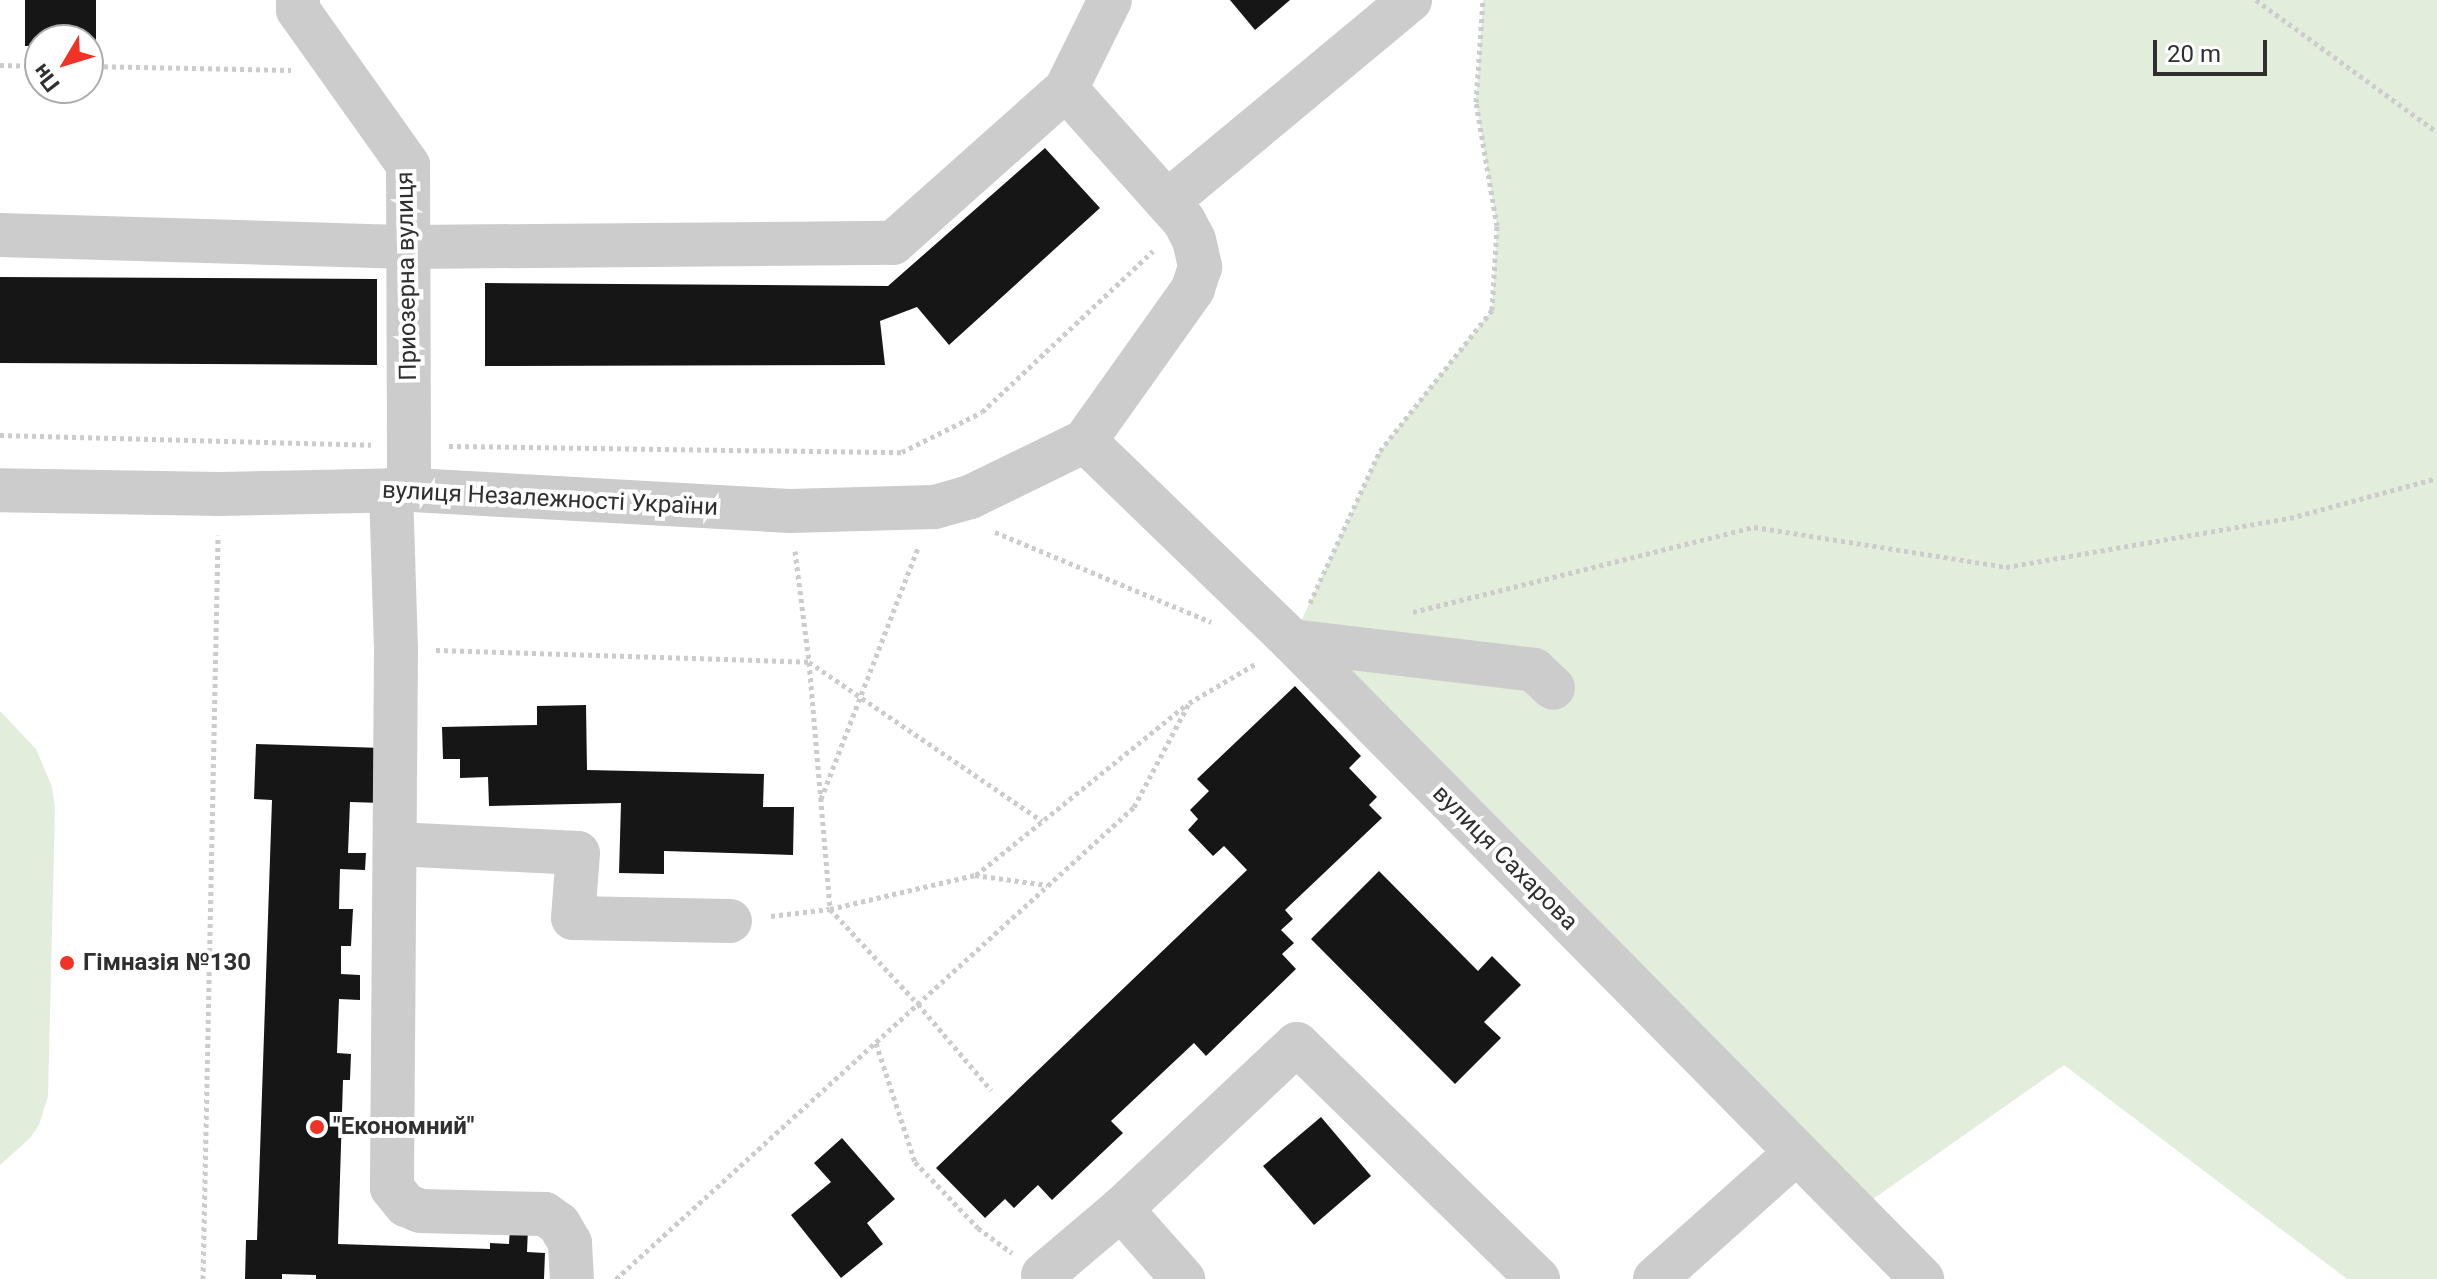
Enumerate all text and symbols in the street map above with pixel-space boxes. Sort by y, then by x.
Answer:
north arrow [24,24,104,104]
scale bar [2157,24,2271,74]
text: 20 m [2167,40,2221,68]
text: Пн [28,59,65,97]
street label: Приозерна вулиця [391,171,423,381]
street label: вулиця Незалежності України [381,476,719,522]
street label: вулиця Сахарова [1426,779,1584,937]
place label: Гімназія №130 [83,949,251,977]
marker: Гімназія №130 [58,954,76,972]
place label: "Економний" [333,1113,474,1141]
marker: "Економний" [308,1118,326,1136]

